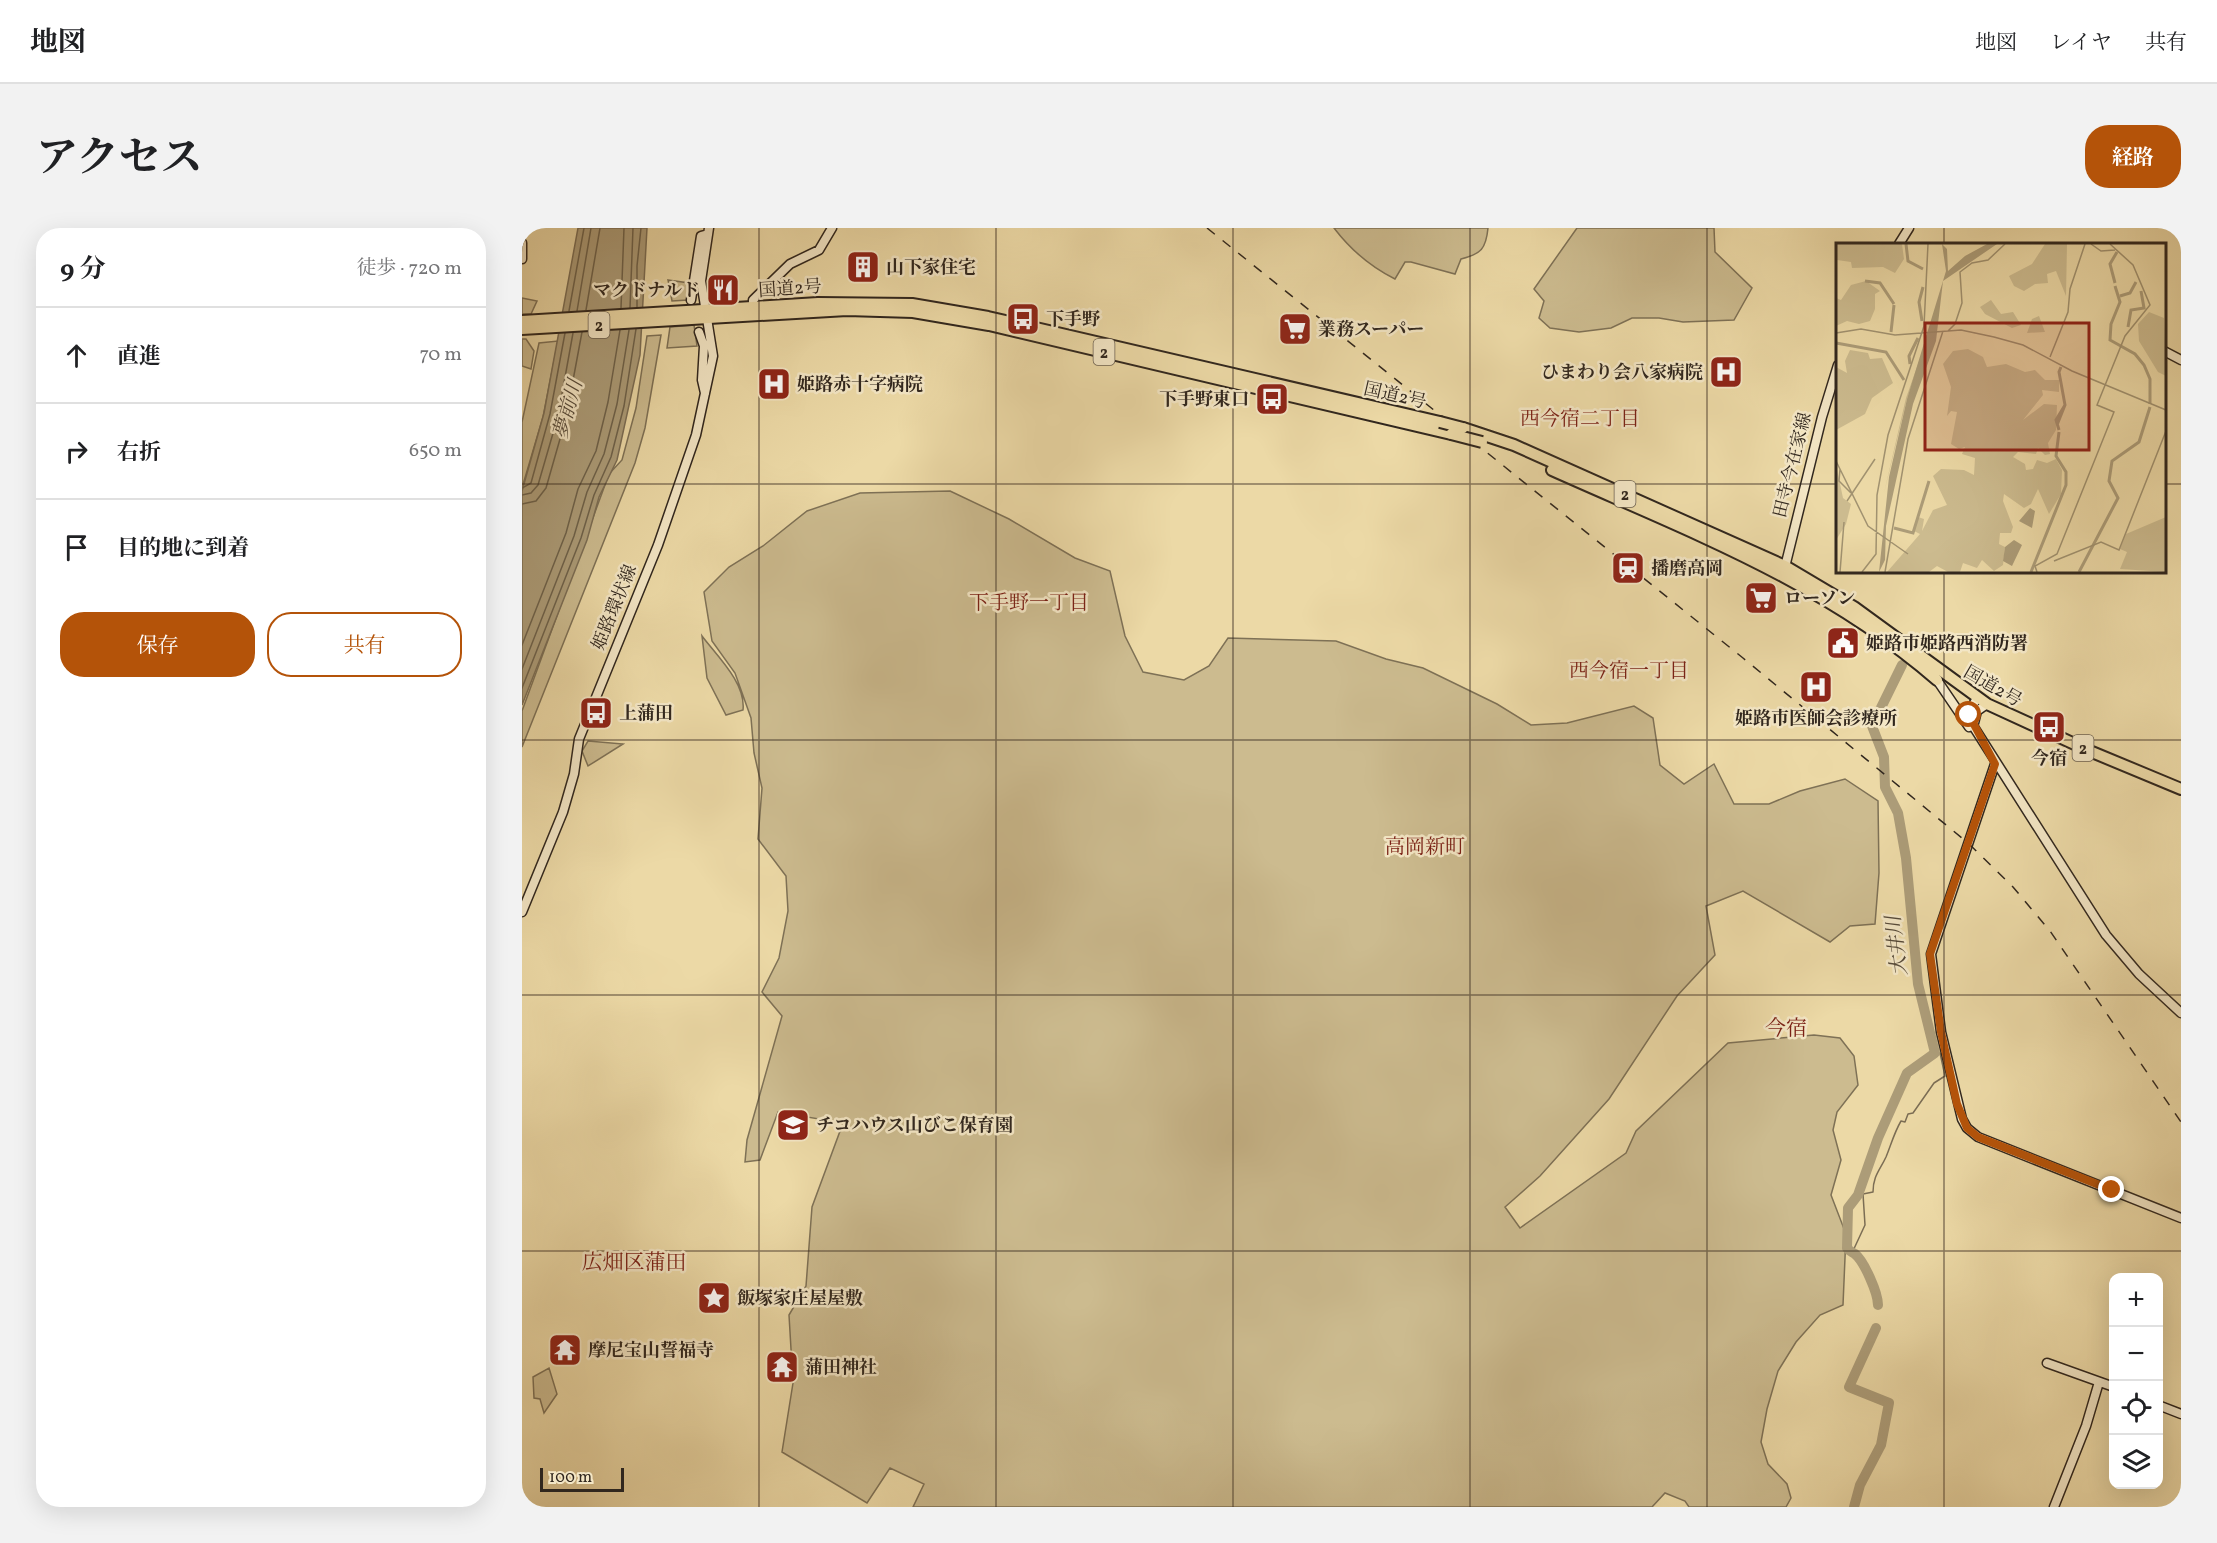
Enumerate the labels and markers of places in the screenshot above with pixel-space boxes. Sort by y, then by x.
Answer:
building icon: 山下家住宅 [845,249,881,285]
place label: 山下家住宅 [886,256,976,281]
restaurant icon: マクドナルド [705,272,741,308]
place label: マクドナルド [593,279,700,304]
bus stop icon: 下手野 [1005,301,1041,337]
place label: 下手野 [1046,308,1101,333]
supermarket icon: 業務スーパー [1277,311,1313,347]
place label: 業務スーパー [1318,318,1424,343]
hospital icon: ひまわり会八家病院 [1708,354,1744,390]
place label: ひまわり会八家病院 [1541,361,1703,386]
hospital icon: 姫路赤十字病院 [756,366,792,402]
place label: 姫路赤十字病院 [797,373,923,398]
bus stop icon: 下手野東口 [1254,381,1290,417]
place label: 下手野東口 [1159,388,1249,413]
station icon: 播磨高岡 [1610,550,1646,586]
place label: 播磨高岡 [1651,557,1723,582]
supermarket icon: ローソン [1743,580,1779,616]
place label: ローソン [1784,587,1855,612]
public building icon: 姫路市姫路西消防署 [1825,625,1861,661]
place label: 姫路市姫路西消防署 [1866,632,2028,657]
hospital icon: 姫路市医師会診療所 [1798,669,1834,705]
bus stop icon: 上蒲田 [578,695,614,731]
place label: 上蒲田 [619,702,673,727]
place label: 姫路市医師会診療所 [1735,707,1897,732]
bus stop icon: 今宿 [2031,709,2067,745]
place label: 今宿 [2031,747,2067,772]
school or university icon: チコハウス山びこ保育園 [775,1107,811,1143]
place label: チコハウス山びこ保育園 [816,1114,1013,1139]
place icon: 飯塚家庄屋屋敷 [696,1280,732,1316]
place label: 飯塚家庄屋屋敷 [737,1287,863,1312]
temple icon: 摩尼宝山誓福寺 [547,1332,583,1368]
place label: 摩尼宝山誓福寺 [588,1339,714,1364]
temple icon: 蒲田神社 [764,1349,800,1385]
place label: 蒲田神社 [805,1356,877,1381]

